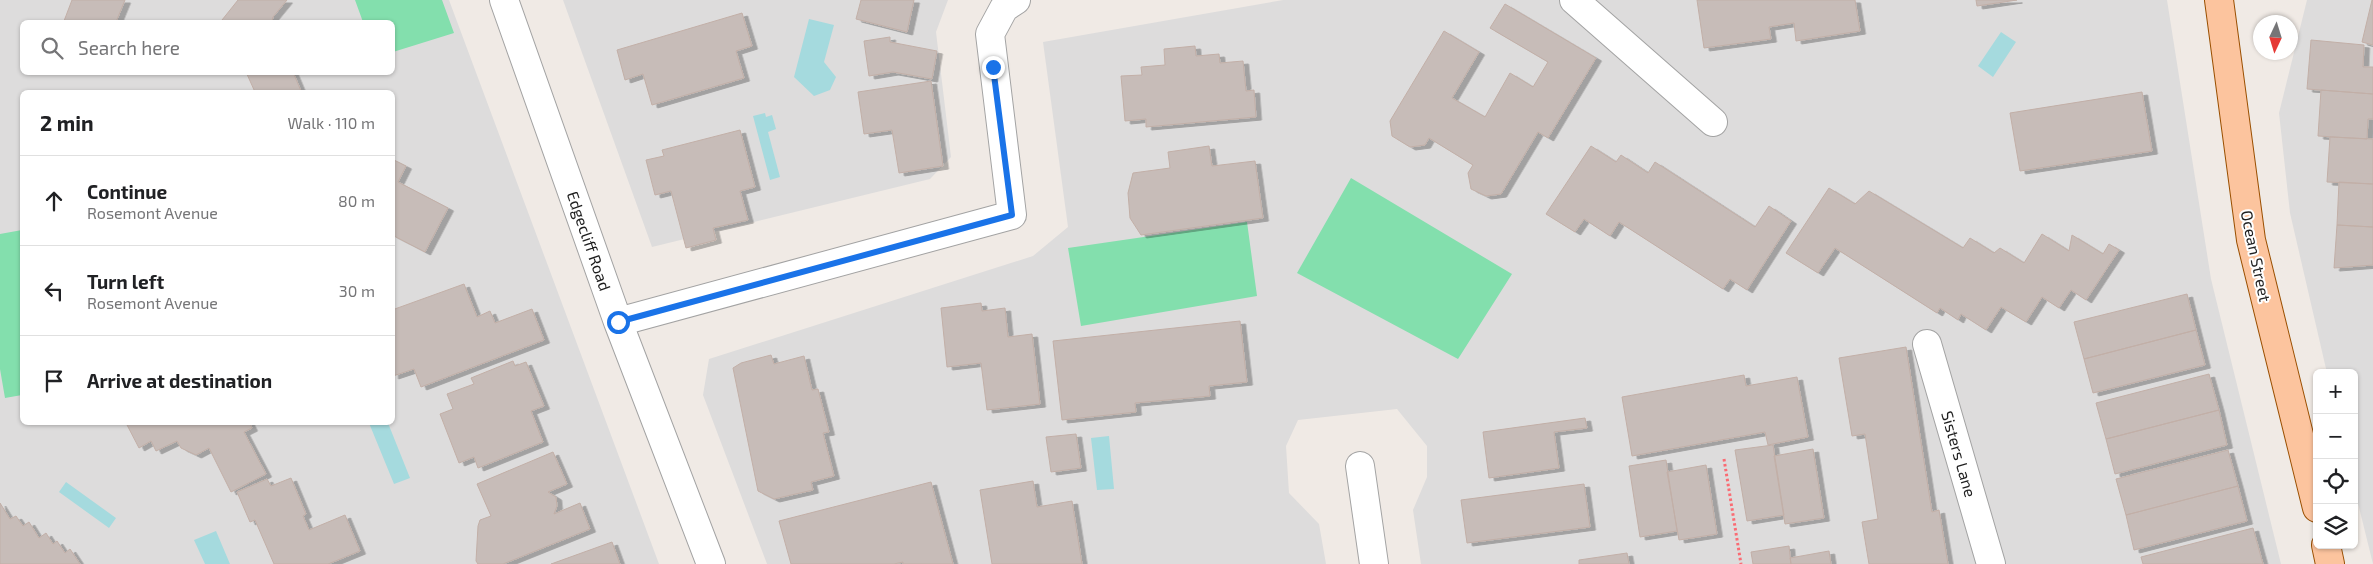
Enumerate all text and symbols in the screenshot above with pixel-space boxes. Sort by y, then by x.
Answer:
north arrow [2253,15,2298,60]
search box [20,20,395,75]
icon: search [38,34,66,62]
text: Search here [78,36,180,59]
route end [982,56,1005,79]
text: 2 min [40,110,94,135]
text: Walk · 110 m [288,113,375,132]
text: Continue [87,180,167,203]
icon: ahead [40,187,68,215]
street label: Edgecliff Road [564,189,615,293]
text: 80 m [338,191,375,210]
text: Rosemont Avenue [87,203,218,222]
street label: Ocean Street [2238,208,2275,303]
text: Turn left [87,270,164,293]
icon: left [40,277,68,305]
text: 30 m [339,281,375,300]
text: Rosemont Avenue [87,293,218,312]
route start [607,311,630,334]
icon: arrive [40,367,68,395]
text: Arrive at destination [87,369,272,392]
map controls [2313,369,2358,549]
button: + [2313,369,2358,414]
street label: Sisters Lane [1938,409,1981,499]
button: − [2313,414,2358,459]
button: locate [2313,459,2358,504]
button: layers [2313,504,2358,549]

